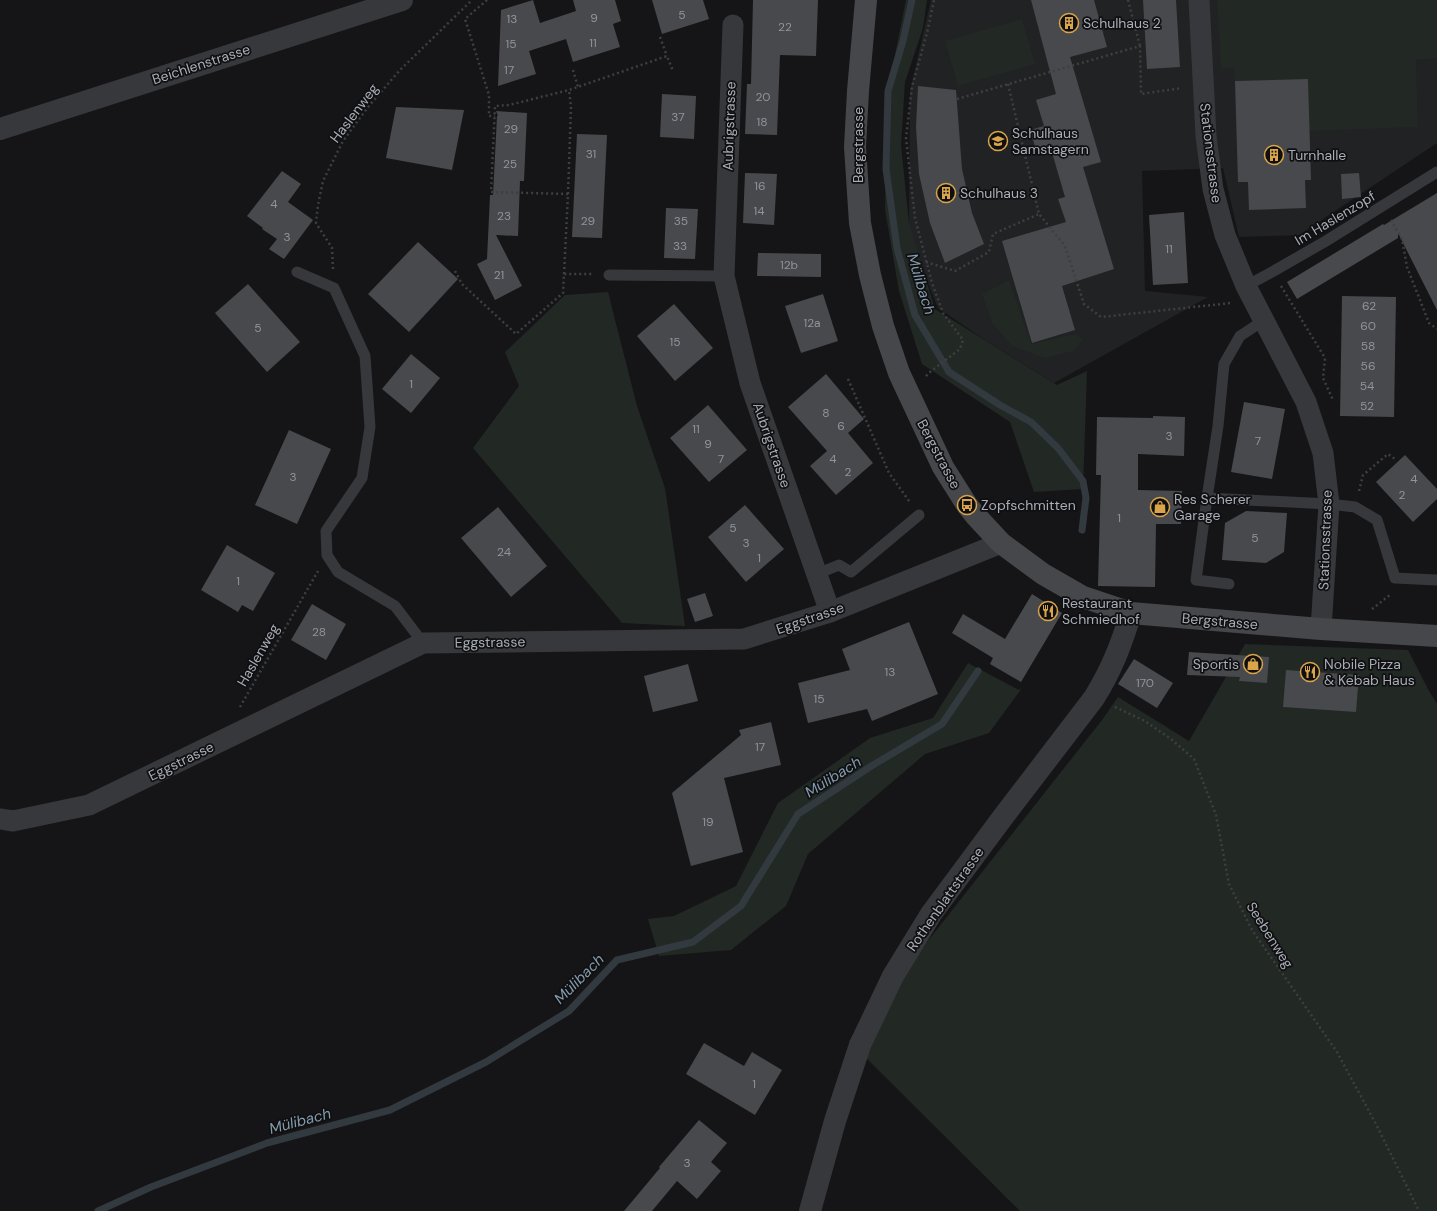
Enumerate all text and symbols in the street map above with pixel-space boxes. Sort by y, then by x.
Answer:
house number: 5 [678,7,686,23]
house number: 9 [590,10,598,26]
house number: 13 [507,11,517,27]
building icon: Schulhaus 2 [1058,12,1080,34]
place label: Schulhaus 2 [1083,14,1161,32]
house number: 22 [778,19,792,35]
house number: 11 [589,35,597,51]
house number: 15 [505,36,517,52]
street label: Beichlenstrasse [150,40,252,88]
house number: 17 [504,62,514,78]
street label: Haslenweg [326,80,382,146]
street label: Aubrigstrasse [718,81,740,171]
house number: 20 [755,89,771,105]
street label: Stationsstrasse [1196,102,1226,204]
street label: Bergstrasse [849,107,867,183]
house number: 37 [671,109,685,125]
house number: 18 [756,114,768,130]
house number: 29 [504,121,518,137]
place label: Schulhaus Samstagern [1012,124,1089,158]
school or university icon: Schulhaus Samstagern [987,130,1009,152]
building icon: Turnhalle [1263,144,1285,166]
house number: 31 [586,146,596,162]
place label: Turnhalle [1288,146,1346,164]
house number: 25 [503,156,517,172]
house number: 16 [754,178,766,194]
building icon: Schulhaus 3 [935,182,957,204]
place label: Schulhaus 3 [960,184,1038,202]
street label: Im Haslenzopf [1291,187,1379,249]
house number: 4 [270,196,278,212]
house number: 14 [753,203,765,219]
house number: 23 [497,208,511,224]
house number: 29 [581,213,595,229]
house number: 35 [674,213,688,229]
house number: 3 [283,229,291,245]
house number: 33 [673,238,687,254]
house number: 11 [1165,241,1173,257]
water label: Mülibach [902,251,940,317]
house number: 12b [780,257,798,273]
house number: 21 [494,267,504,283]
house number: 62 [1362,298,1376,314]
house number: 12a [803,315,821,331]
house number: 60 [1360,318,1376,334]
house number: 5 [254,320,262,336]
house number: 15 [669,334,681,350]
house number: 58 [1361,338,1375,354]
house number: 56 [1361,358,1375,374]
house number: 1 [409,376,413,392]
house number: 54 [1360,378,1374,394]
house number: 52 [1360,398,1374,414]
street label: Aubrigstrasse [749,400,795,490]
house number: 8 [822,405,830,421]
street label: Bergstrasse [913,416,965,492]
house number: 6 [837,418,845,434]
house number: 11 [692,421,700,437]
house number: 3 [1165,428,1173,444]
house number: 7 [1255,433,1261,449]
house number: 9 [704,436,712,452]
house number: 7 [718,451,724,467]
house number: 4 [829,451,837,467]
house number: 2 [845,464,852,480]
house number: 3 [289,469,297,485]
house number: 4 [1410,471,1418,487]
house number: 2 [1399,487,1406,503]
place label: Res Scherer Garage [1174,490,1251,524]
street label: Stationsstrasse [1314,490,1336,590]
bus stop icon: Zopfschmitten [956,494,978,516]
place label: Zopfschmitten [981,496,1076,514]
shop icon: Res Scherer Garage [1149,496,1171,518]
house number: 1 [1117,510,1121,526]
house number: 5 [729,520,737,536]
house number: 5 [1251,530,1259,546]
house number: 3 [742,535,750,551]
house number: 24 [497,544,511,560]
house number: 1 [757,550,761,566]
house number: 1 [236,573,240,589]
place label: Restaurant Schmiedhof [1062,594,1140,628]
street label: Eggstrasse [774,598,846,638]
restaurant icon: Restaurant Schmiedhof [1037,600,1059,622]
street label: Bergstrasse [1181,609,1259,633]
street label: Haslenweg [233,620,283,690]
house number: 28 [312,624,326,640]
street label: Eggstrasse [455,632,525,652]
shop icon: Sportis [1242,653,1264,675]
place label: Sportis [1193,655,1239,673]
place label: Nobile Pizza & Kebab Haus [1324,655,1415,689]
restaurant icon: Nobile Pizza & Kebab Haus [1299,661,1321,683]
house number: 13 [885,664,895,680]
house number: 170 [1136,675,1154,691]
house number: 15 [813,691,825,707]
street label: Eggstrasse [145,737,217,785]
house number: 17 [755,739,765,755]
water label: Mülibach [801,752,865,802]
house number: 19 [702,814,714,830]
street label: Rothenblattstrasse [902,844,988,954]
street label: Seebenweg [1243,898,1298,972]
water label: Mülibach [550,949,609,1008]
house number: 1 [752,1076,756,1092]
water label: Mülibach [267,1103,333,1139]
house number: 3 [683,1155,691,1171]

